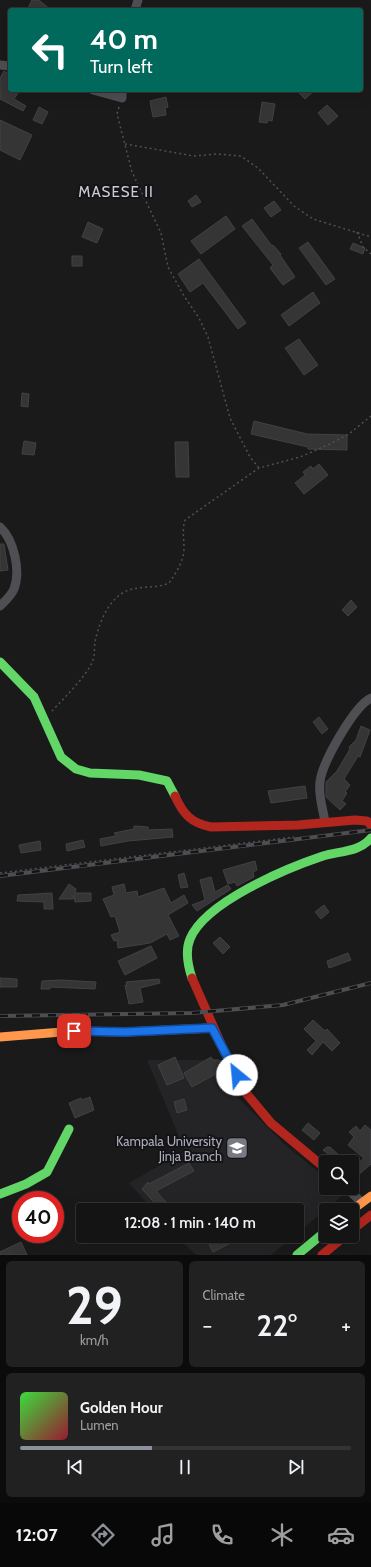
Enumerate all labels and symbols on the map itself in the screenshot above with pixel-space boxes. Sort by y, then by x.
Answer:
district label: MASESE II [78,183,154,201]
pin [57,1014,91,1048]
position arrow [216,1054,258,1096]
place label: Kampala University Jinja Branch [116,1133,222,1165]
school or university icon: Kampala University Jinja Branch [224,1135,250,1161]
speed limit sign: 40 [12,1191,64,1243]

